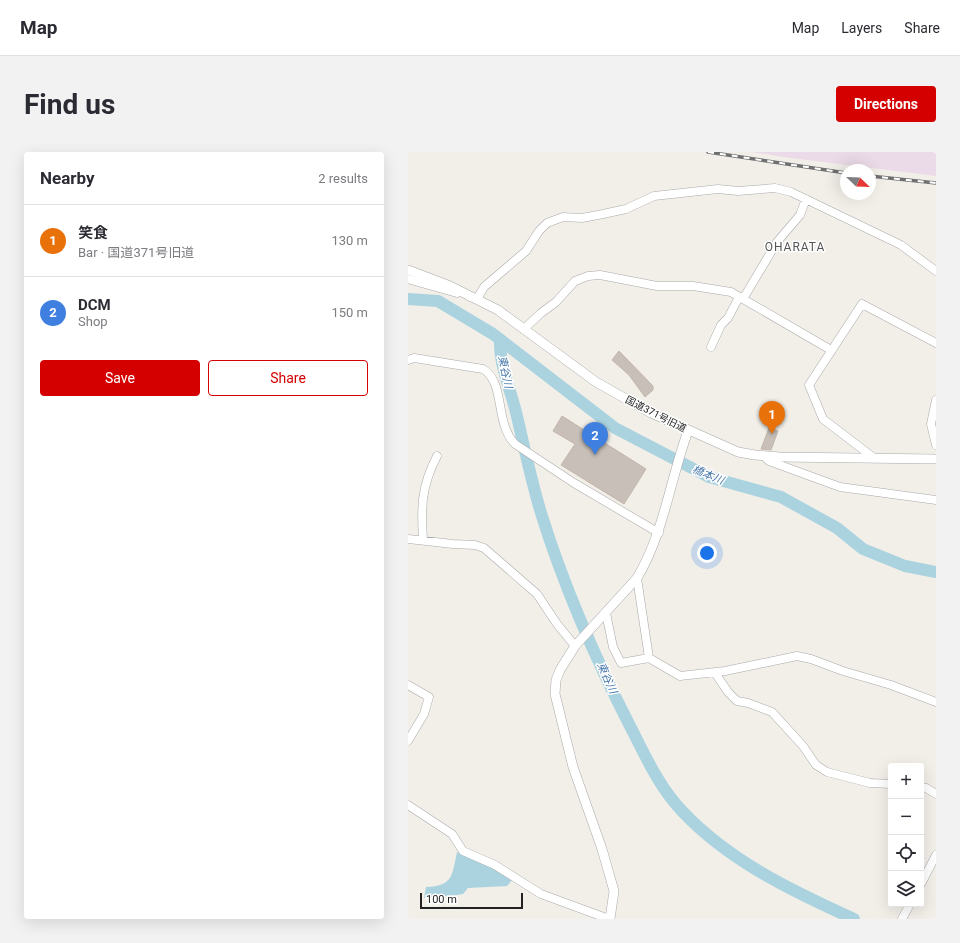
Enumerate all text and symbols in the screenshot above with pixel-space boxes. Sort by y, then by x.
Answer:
text: Map [20,16,58,39]
text: Map [792,20,819,36]
text: Layers [841,20,882,36]
text: Share [904,20,940,36]
button: Directions [836,86,936,122]
text: Find us [24,88,115,121]
north arrow [840,164,876,200]
text: Nearby [40,168,95,188]
text: 2 results [318,171,368,186]
text: 笑食 [78,224,108,242]
text: 1 [49,233,57,248]
text: 130 m [331,233,368,248]
district label: OHARATA [765,240,825,254]
text: Bar · 国道371号旧道 [78,245,194,260]
text: DCM [78,296,111,314]
text: 2 [49,305,57,320]
text: 150 m [331,305,368,320]
text: Shop [78,314,108,329]
water label: 東谷川 [495,355,515,390]
button: Save [40,360,200,396]
button: Share [208,360,368,396]
street label: 国道371号旧道 [624,394,688,434]
pin: 1 [759,401,785,434]
pin: 2 [582,422,608,455]
water label: 橋本川 [690,463,727,488]
your location [697,543,717,563]
water label: 東谷川 [594,660,620,697]
map controls [888,763,924,907]
button: + [888,763,924,799]
button: − [888,799,924,835]
button: locate [888,835,924,871]
button: layers [888,871,924,907]
scale bar [420,891,523,910]
text: 100 m [426,893,457,906]

